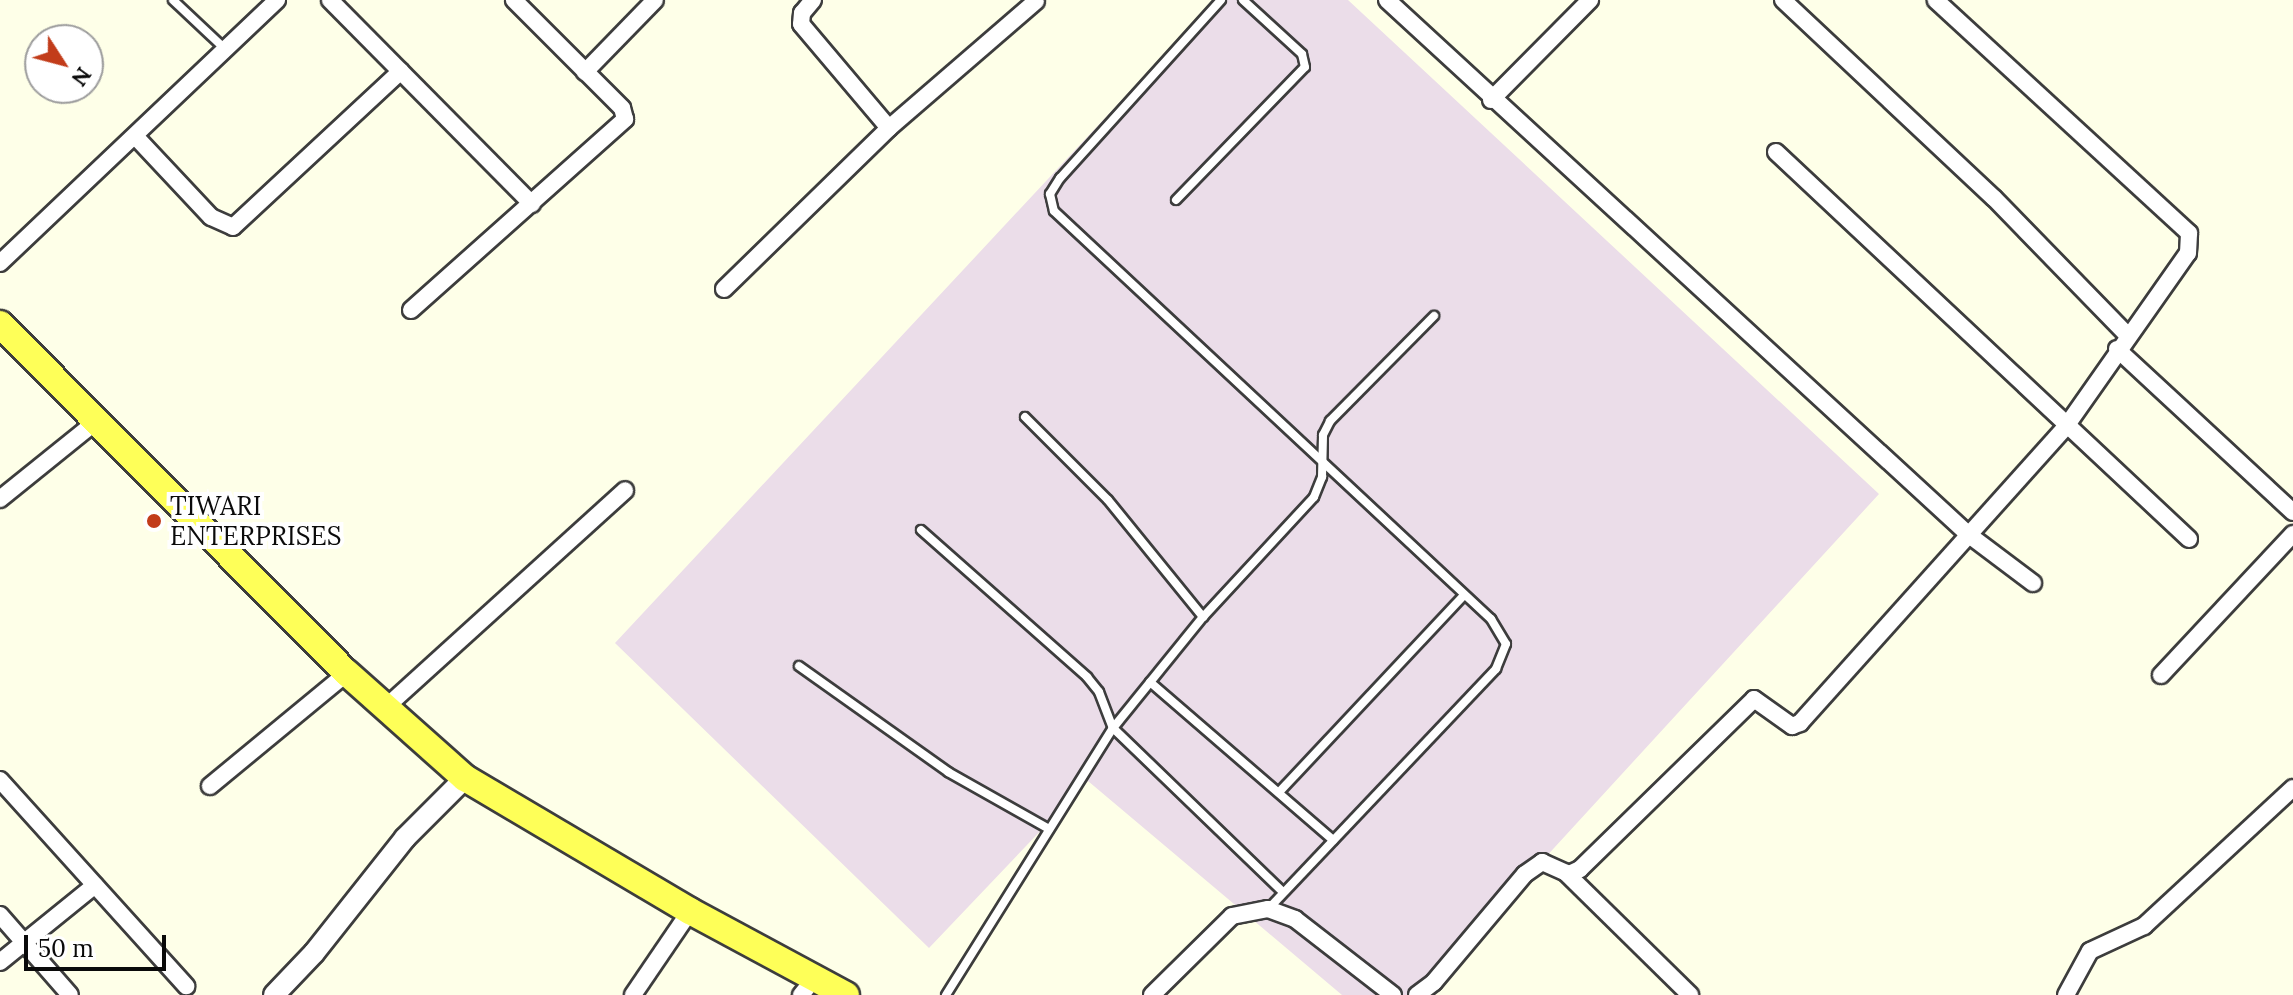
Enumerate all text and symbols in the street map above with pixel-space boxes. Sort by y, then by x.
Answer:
north arrow [24,24,104,104]
text: N [65,62,98,92]
place label: TIWARI ENTERPRISES [170,490,341,552]
marker: TIWARI ENTERPRISES [145,512,163,530]
scale bar [28,919,170,969]
text: 50 m [38,933,94,964]

